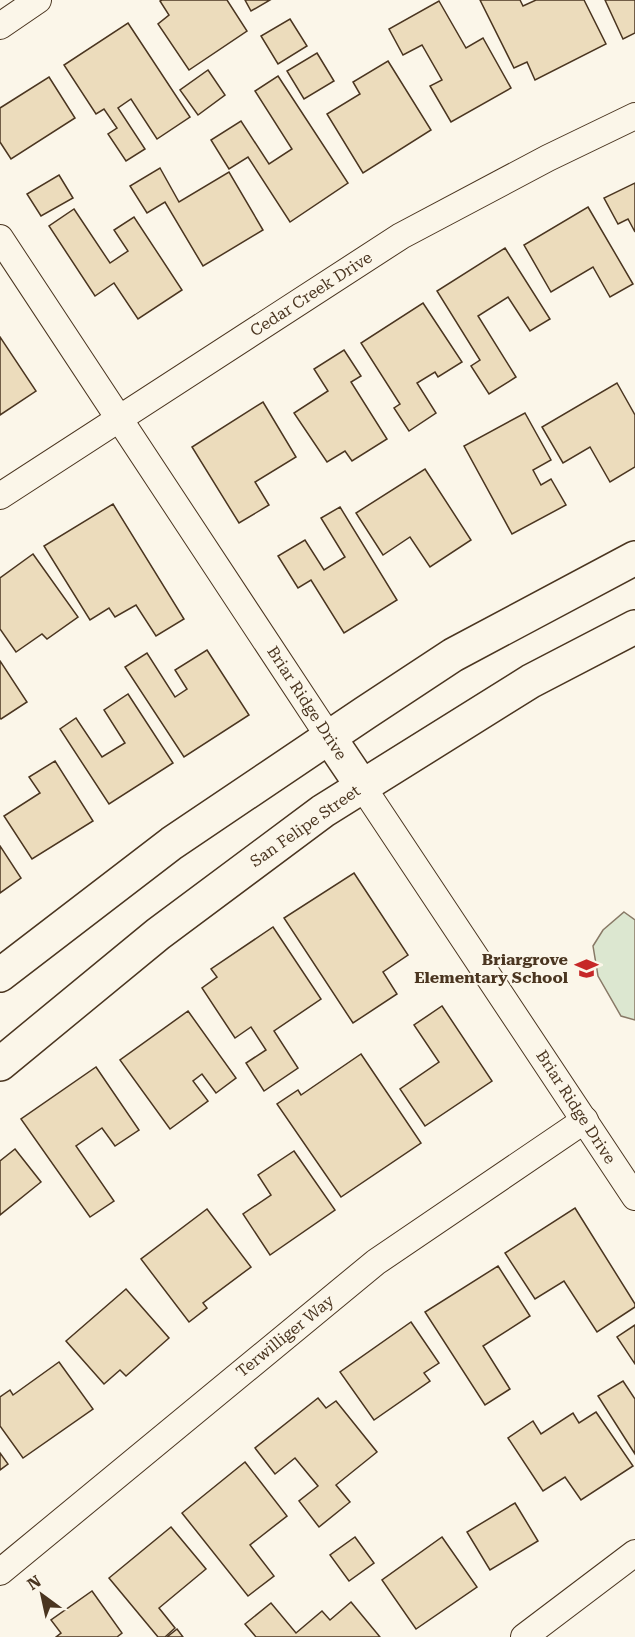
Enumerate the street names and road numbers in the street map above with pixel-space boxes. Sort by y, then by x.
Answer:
street label: Cedar Creek Drive [247,247,376,340]
street label: Briar Ridge Drive [263,643,351,763]
street label: San Felipe Street [246,781,364,871]
street label: Briar Ridge Drive [532,1047,620,1167]
street label: Terwilliger Way [232,1290,338,1381]

